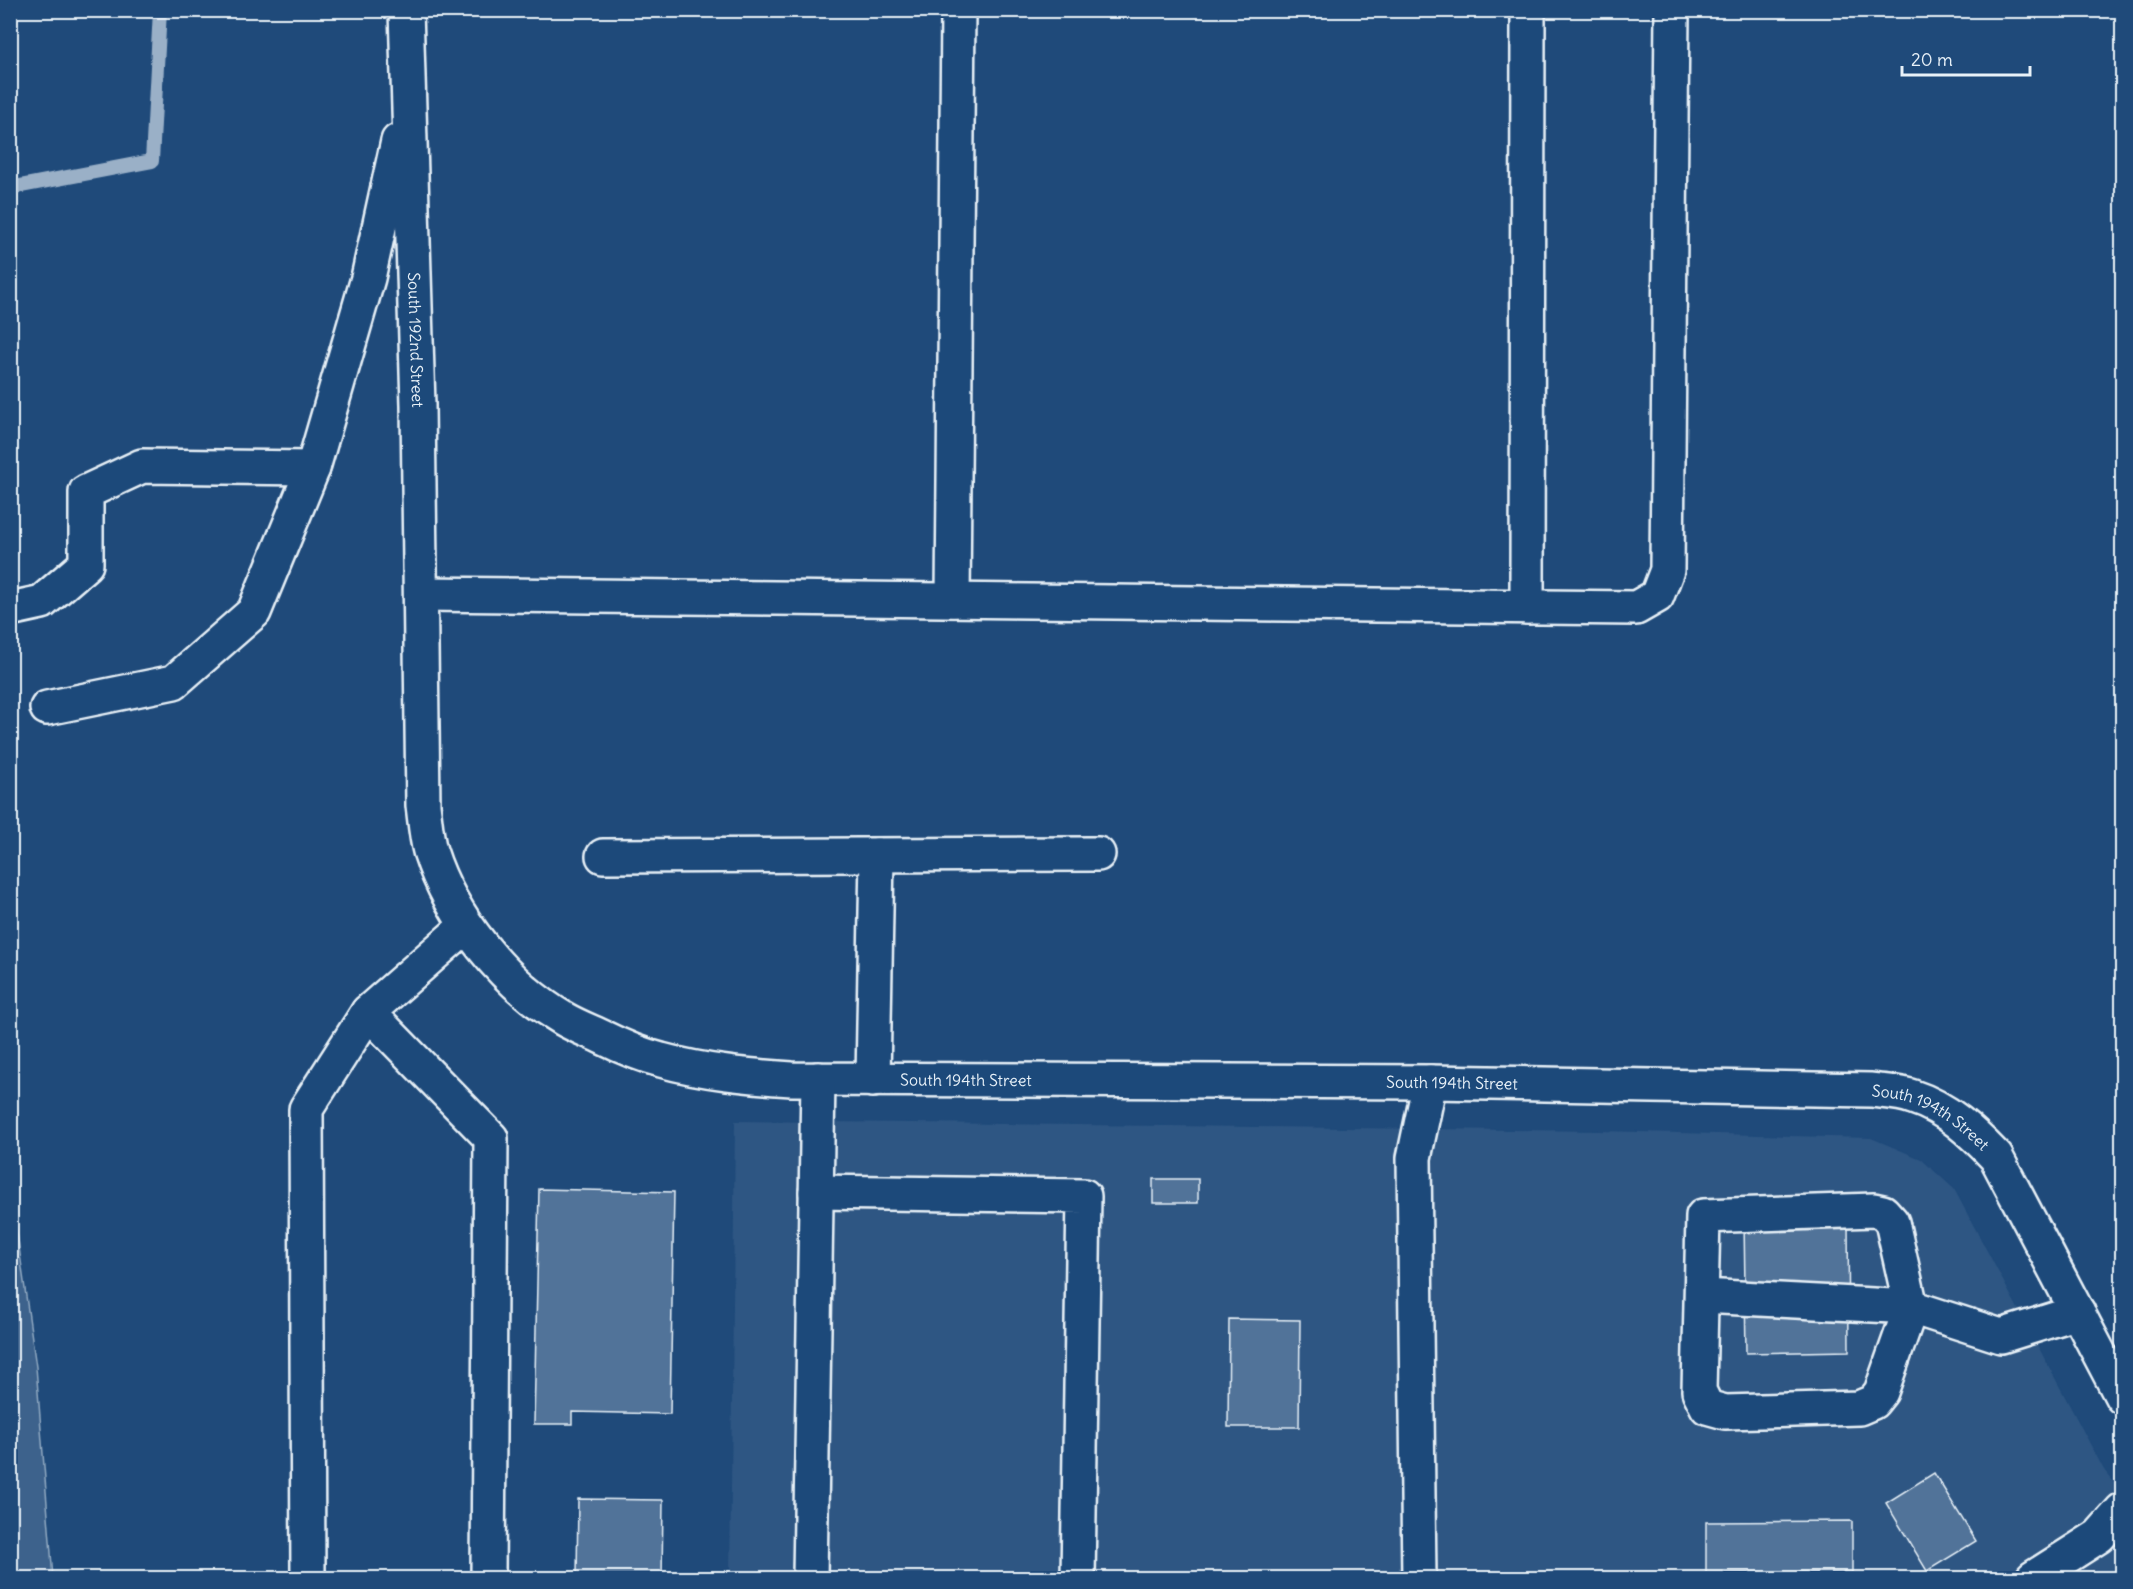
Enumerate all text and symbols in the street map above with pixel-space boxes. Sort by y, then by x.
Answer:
scale bar [1902,39,2030,77]
text: 20 m [1911,48,1953,71]
street label: South 192nd Street [404,272,428,408]
street label: South 194th Street [900,1070,1032,1090]
street label: South 194th Street [1386,1072,1519,1094]
street label: South 194th Street [1871,1080,1994,1155]

